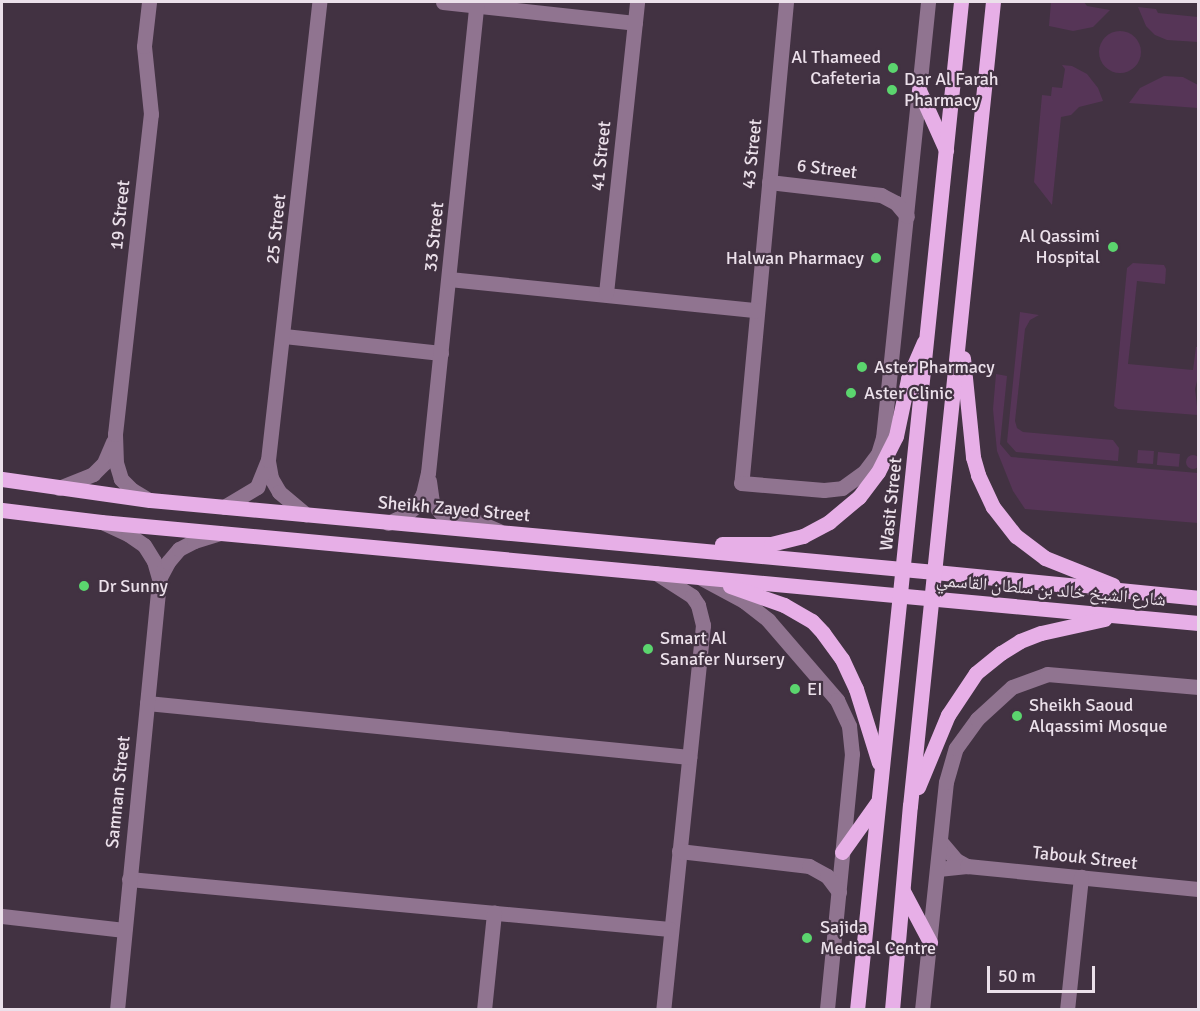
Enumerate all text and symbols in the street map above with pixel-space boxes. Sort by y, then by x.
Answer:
place label: Al Thameed Cafeteria [791,47,881,90]
marker: Al Thameed Cafeteria [886,61,900,75]
place label: Dar Al Farah Pharmacy [904,69,999,112]
marker: Dar Al Farah Pharmacy [885,83,899,97]
street label: 43 Street [738,118,766,190]
street label: 41 Street [587,120,615,192]
street label: 6 Street [796,155,858,183]
street label: 19 Street [106,179,134,251]
street label: 25 Street [262,193,290,265]
street label: 33 Street [420,201,448,273]
place label: Al Qassimi Hospital [1019,226,1100,268]
marker: Al Qassimi Hospital [1104,238,1122,256]
place label: Halwan Pharmacy [726,247,864,269]
marker: Halwan Pharmacy [869,251,883,265]
place label: Aster Pharmacy [874,356,995,378]
marker: Aster Pharmacy [855,360,869,374]
place label: Aster Clinic [864,382,953,404]
marker: Aster Clinic [842,384,860,402]
street label: Wasit Street [875,456,907,552]
street label: Sheikh Zayed Street [377,492,531,526]
street label: شارع الشيخ خالد بن سلطان القاسمي [935,569,1167,611]
place label: Dr Sunny [98,575,168,597]
marker: Dr Sunny [75,577,93,595]
place label: Smart Al Sanafer Nursery [660,628,785,670]
marker: Smart Al Sanafer Nursery [641,642,655,656]
place label: EI [807,678,822,700]
marker: EI [788,682,802,696]
place label: Sheikh Saoud Alqassimi Mosque [1029,695,1168,738]
marker: Sheikh Saoud Alqassimi Mosque [1010,709,1024,723]
street label: Samnan Street [101,735,135,849]
street label: Tabouk Street [1032,842,1138,874]
place label: Sajida Medical Centre [820,917,936,960]
marker: Sajida Medical Centre [798,929,816,947]
scale bar [990,954,1098,992]
text: 50 m [998,965,1036,987]

